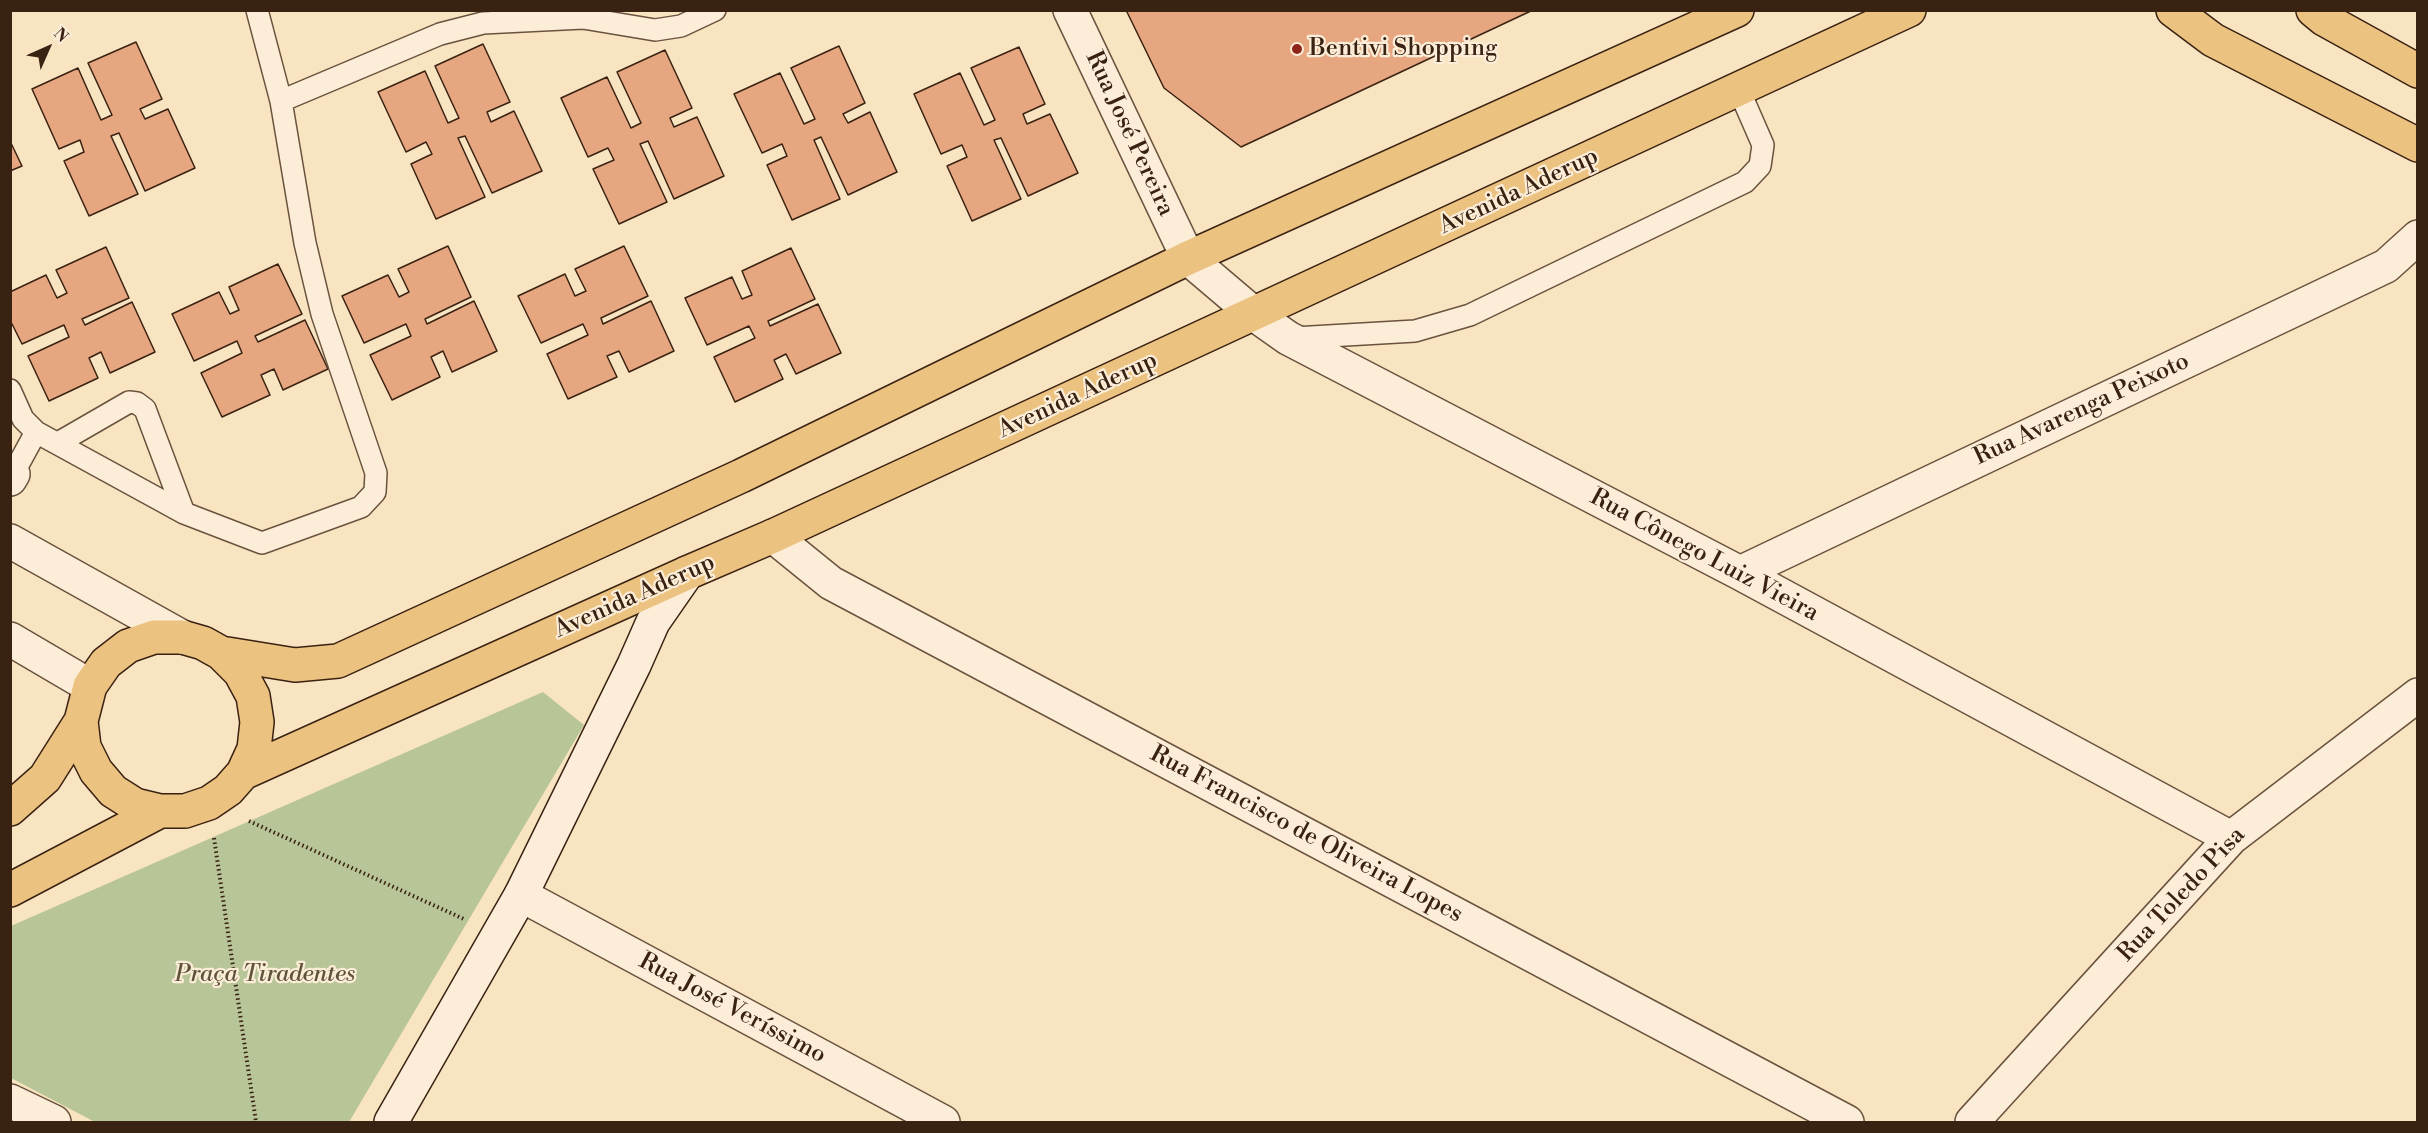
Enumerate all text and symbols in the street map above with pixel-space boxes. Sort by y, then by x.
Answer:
north arrow [18,18,78,78]
text: N [49,24,72,47]
place label: Bentivi Shopping [1309,35,1497,63]
marker: Bentivi Shopping [1290,42,1304,56]
street label: Rua José Pereira [1078,47,1180,221]
street label: Avenida Aderup [1435,143,1603,241]
street label: Avenida Aderup [994,347,1162,445]
street label: Rua Avarenga Peixoto [1970,347,2194,473]
street label: Rua Cônego Luiz Vieira [1585,483,1823,629]
street label: Avenida Aderup [550,549,720,645]
street label: Rua Francisco de Oliveira Lopes [1145,740,1467,930]
street label: Rua Toledo Pisa [2112,822,2252,968]
street label: Rua José Veríssimo [633,947,831,1071]
park label: Praça Tiradentes [175,961,355,989]

